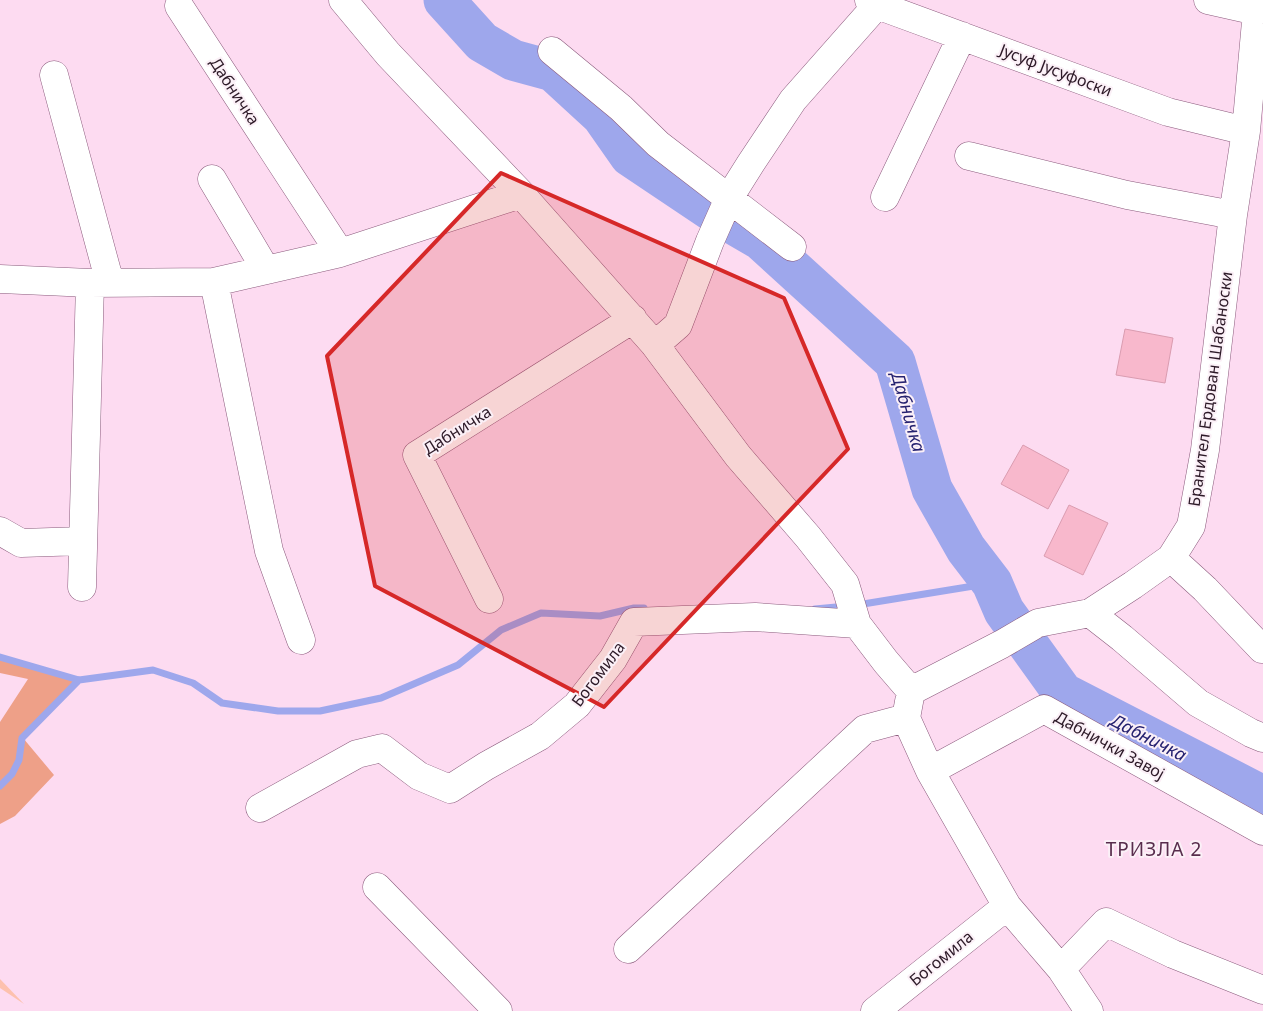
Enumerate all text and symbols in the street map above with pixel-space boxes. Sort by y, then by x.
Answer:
street label: Јусуф Јусуфоски [995,38,1115,102]
street label: Дабничка [205,53,265,129]
street label: Бранител Ердован Шабаноски [1183,270,1237,508]
water label: Дабничка [886,367,932,455]
street label: Дабничка [419,400,495,460]
street label: Богомила [566,637,630,711]
street label: Дабнички Завој [1051,706,1169,784]
water label: Дабничка [1105,707,1191,766]
district label: ТРИЗЛА 2 [1106,836,1202,862]
street label: Богомила [904,925,978,991]

